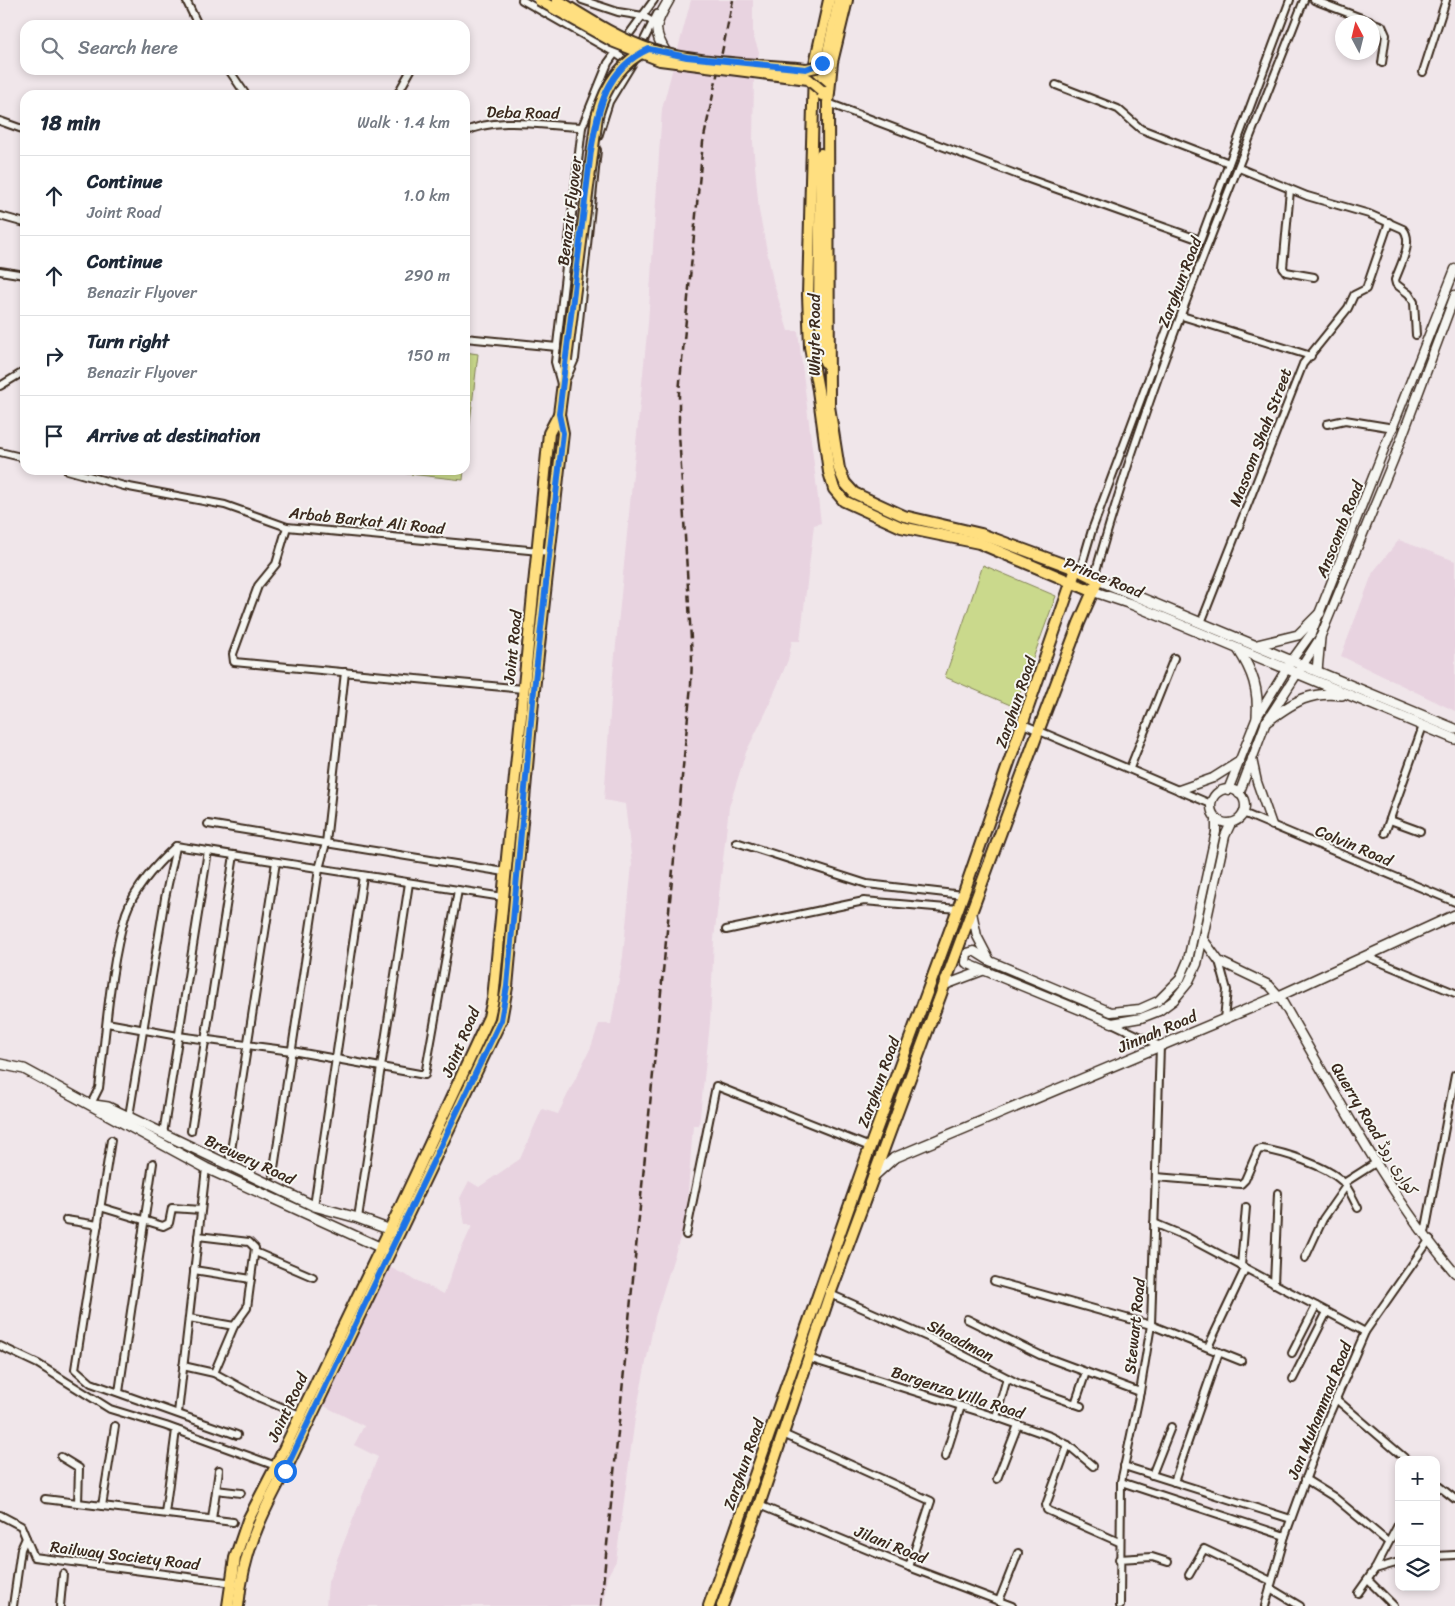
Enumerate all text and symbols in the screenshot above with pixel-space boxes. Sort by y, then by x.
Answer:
north arrow [1335,15,1380,60]
search box [20,20,470,75]
text: Search here [78,31,178,64]
icon: search [38,34,66,62]
route end [811,52,834,75]
street label: Deba Road [486,97,561,128]
text: 18 min [40,104,100,142]
text: Walk · 1.4 km [357,108,450,137]
street label: Benazir Flyover [548,153,591,267]
text: Continue [87,165,163,198]
text: 1.0 km [403,181,450,210]
icon: ahead [40,182,68,210]
text: Joint Road [87,198,161,227]
street label: Zarghun Road [1149,231,1211,332]
text: Continue [87,245,163,278]
text: 290 m [404,261,450,290]
icon: ahead [40,262,68,290]
text: Benazir Flyover [87,278,197,307]
street label: Whyte Road [800,292,829,376]
text: Turn right [87,325,169,358]
text: 150 m [407,341,450,370]
icon: right [40,342,68,370]
text: Benazir Flyover [87,358,197,387]
street label: Masoom Shah Street [1221,364,1300,511]
text: Arrive at destination [87,419,260,452]
icon: arrive [40,422,68,450]
street label: Anscomb Road [1307,475,1373,583]
street label: Arbab Barkat Ali Road [287,498,448,543]
street label: Prince Road [1060,548,1150,607]
street label: Joint Road [494,607,531,686]
street label: Zarghun Road [986,651,1045,752]
street label: Colvin Road [1311,816,1398,875]
street label: Joint Road [432,1001,489,1083]
street label: Jinnah Road [1112,1001,1203,1062]
street label: Zarghun Road [849,1031,909,1132]
street label: Querry Road کواری روڈ [1323,1056,1426,1202]
street label: Brewery Road [200,1126,301,1194]
street label: Stewart Road [1115,1275,1154,1375]
street label: Shaadman [922,1311,1000,1370]
street label: Jan Muhammad Road [1278,1335,1361,1484]
street label: Bargenza Villa Road [887,1357,1030,1428]
street label: Joint Road [258,1366,317,1448]
street label: Zarghun Road [714,1413,773,1514]
map controls [1395,1456,1440,1591]
button: + [1395,1456,1440,1501]
route start [274,1460,297,1483]
button: − [1395,1501,1440,1546]
street label: Jilani Road [849,1516,933,1573]
street label: Railway Society Road [49,1532,203,1579]
button: layers [1395,1546,1440,1591]

